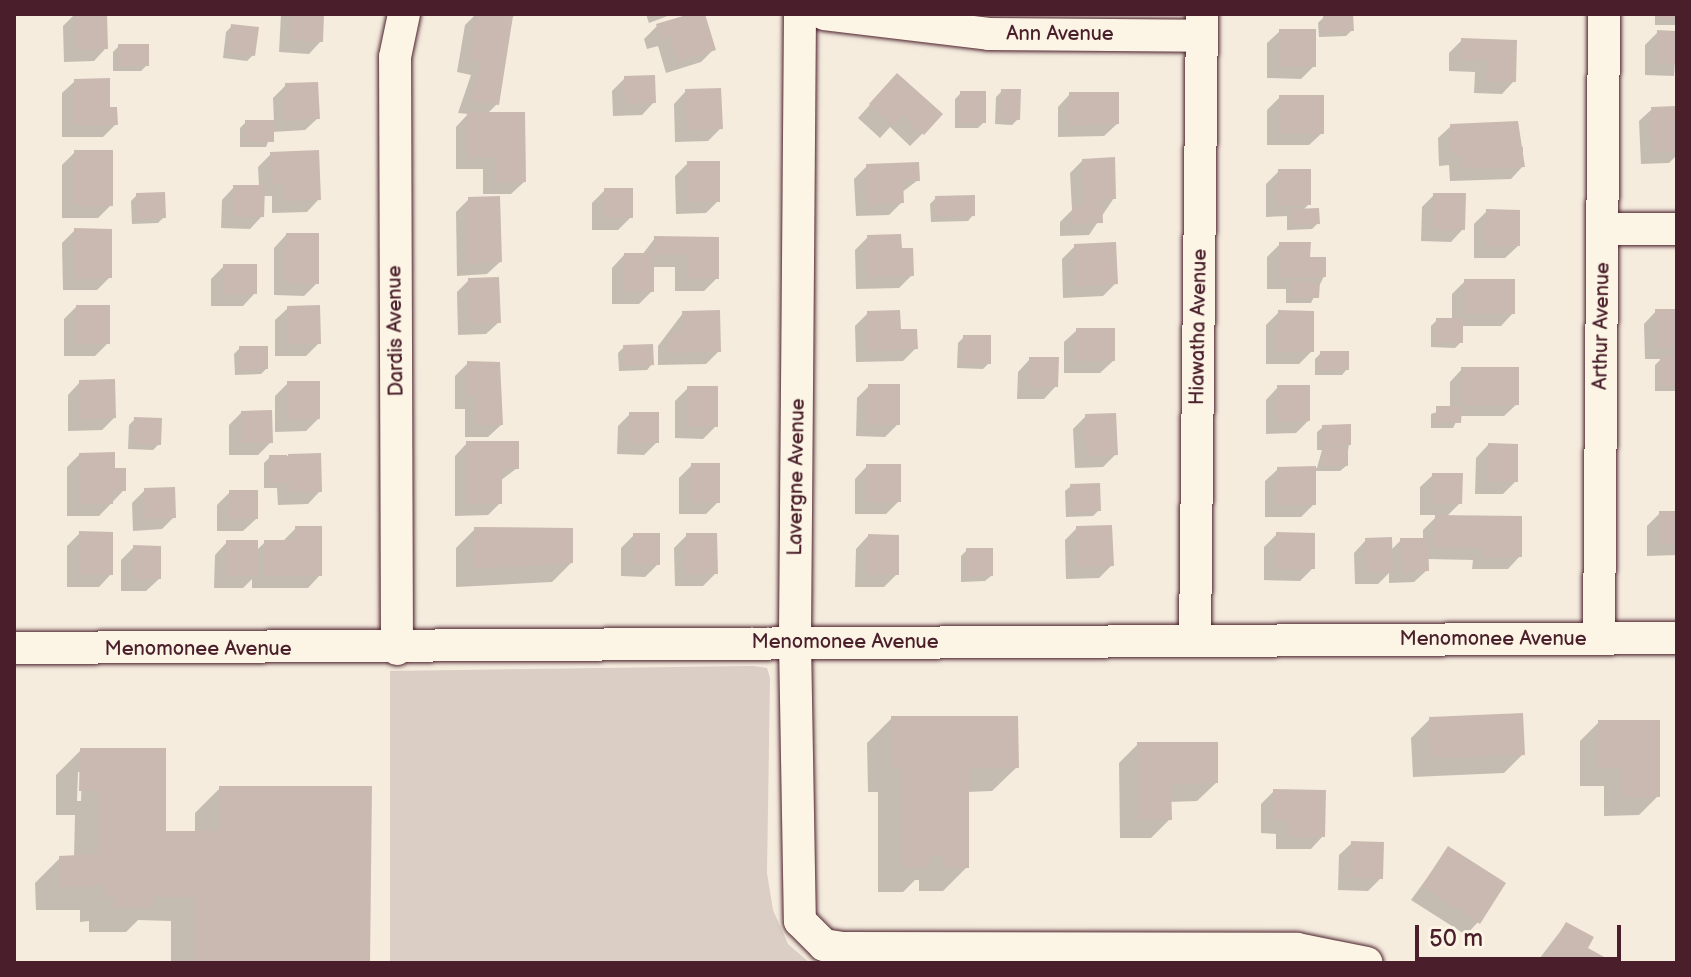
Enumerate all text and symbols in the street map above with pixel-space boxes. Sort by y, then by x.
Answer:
street label: Ann Avenue [1006,22,1114,46]
street label: Hiawatha Avenue [1186,249,1212,405]
street label: Arthur Avenue [1589,262,1615,390]
street label: Dardis Avenue [383,265,409,397]
street label: Lavergne Avenue [784,398,810,556]
street label: Menomonee Avenue [1399,627,1587,651]
street label: Menomonee Avenue [751,630,939,654]
street label: Menomonee Avenue [104,637,292,661]
scale bar [1419,909,1625,959]
text: 50 m [1429,924,1483,953]

